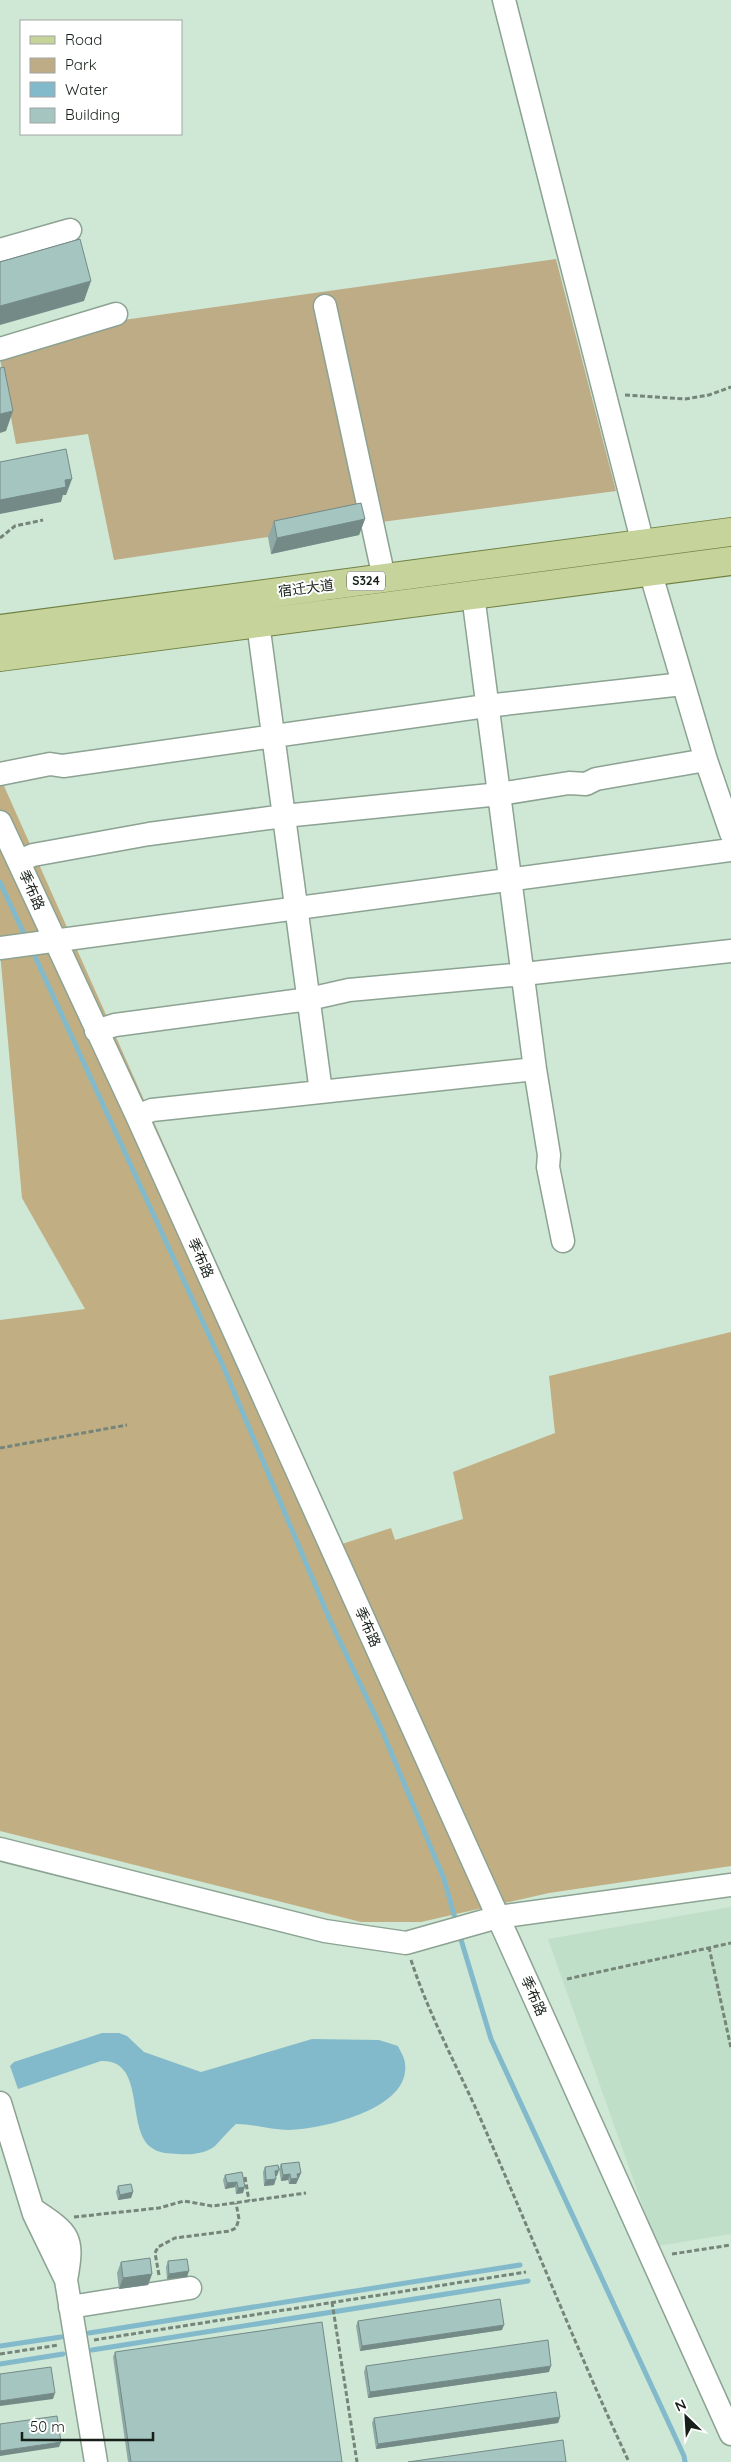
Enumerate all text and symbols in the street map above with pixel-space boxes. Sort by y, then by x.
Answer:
legend [20,20,182,135]
text: Road [65,30,102,49]
text: Park [65,55,97,74]
text: Water [65,80,108,99]
text: Building [65,105,120,124]
road number: S324 [347,572,385,590]
street label: 宿迁大道 [277,576,335,600]
street label: 季布路 [15,867,49,913]
street label: 季布路 [184,1235,218,1281]
street label: 季布路 [351,1604,385,1650]
street label: 季布路 [517,1973,551,2019]
north arrow [661,2392,711,2442]
text: N [672,2395,689,2416]
scale bar [22,2410,154,2442]
text: 50 m [30,2417,65,2436]

